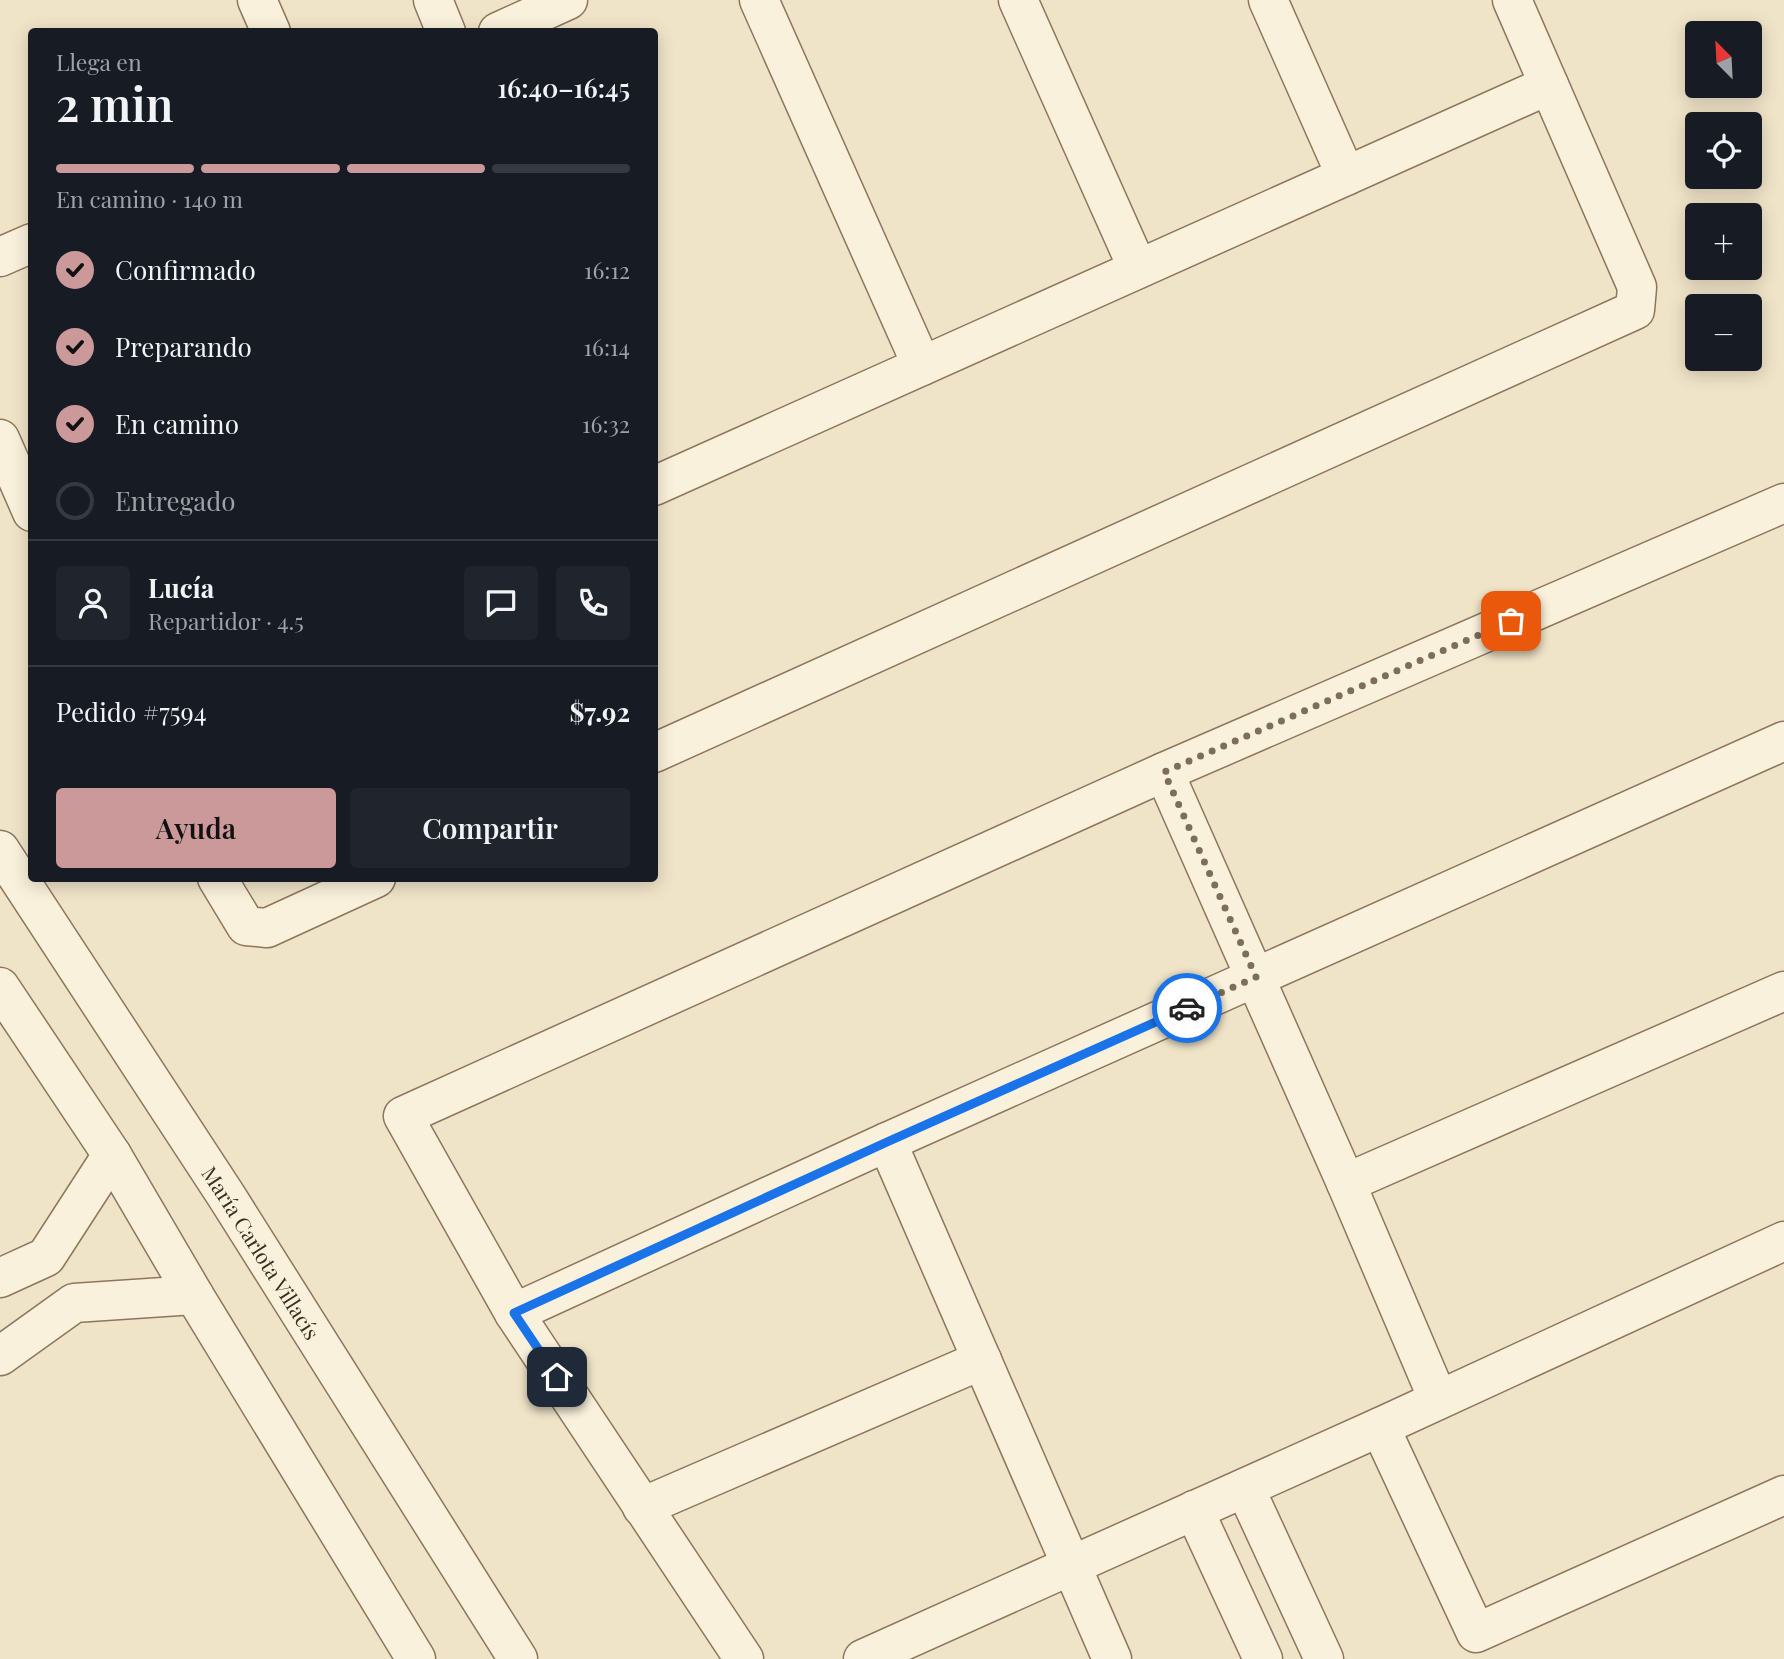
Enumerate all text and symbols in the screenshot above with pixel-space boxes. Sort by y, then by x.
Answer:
north arrow [1685,21,1762,98]
map controls [1685,21,1762,371]
text: Llega en [56,46,142,77]
text: 16:40–16:45 [497,70,630,105]
text: 2 min [56,72,174,134]
button: locate [1685,112,1762,189]
text: En camino · 140 m [56,183,243,214]
button: + [1685,203,1762,280]
icon: check [56,251,94,289]
text: Confirmado [115,252,256,287]
text: 16:12 [584,254,630,285]
button: − [1685,294,1762,371]
icon: check [56,328,94,366]
text: Preparando [115,329,252,364]
text: 16:14 [584,331,630,362]
icon: check [56,405,94,443]
text: En camino [115,406,239,441]
text: 16:32 [582,408,630,439]
text: Entregado [115,483,236,518]
button: person [56,566,130,640]
button: chat [464,566,538,640]
button: phone [556,566,630,640]
text: Lucía [148,570,214,605]
pin [1481,591,1541,651]
icon: bag [1492,602,1530,640]
text: Repartidor · 4.5 [148,605,304,636]
text: Pedido #7594 [56,694,207,729]
text: $7.92 [569,694,630,729]
button: Ayuda [56,788,336,868]
button: Compartir [350,788,630,868]
courier [1152,973,1222,1043]
icon: car [1168,989,1206,1027]
street label: María Carlota Villacís [196,1160,327,1344]
pin [527,1347,587,1407]
icon: home [538,1358,576,1396]

